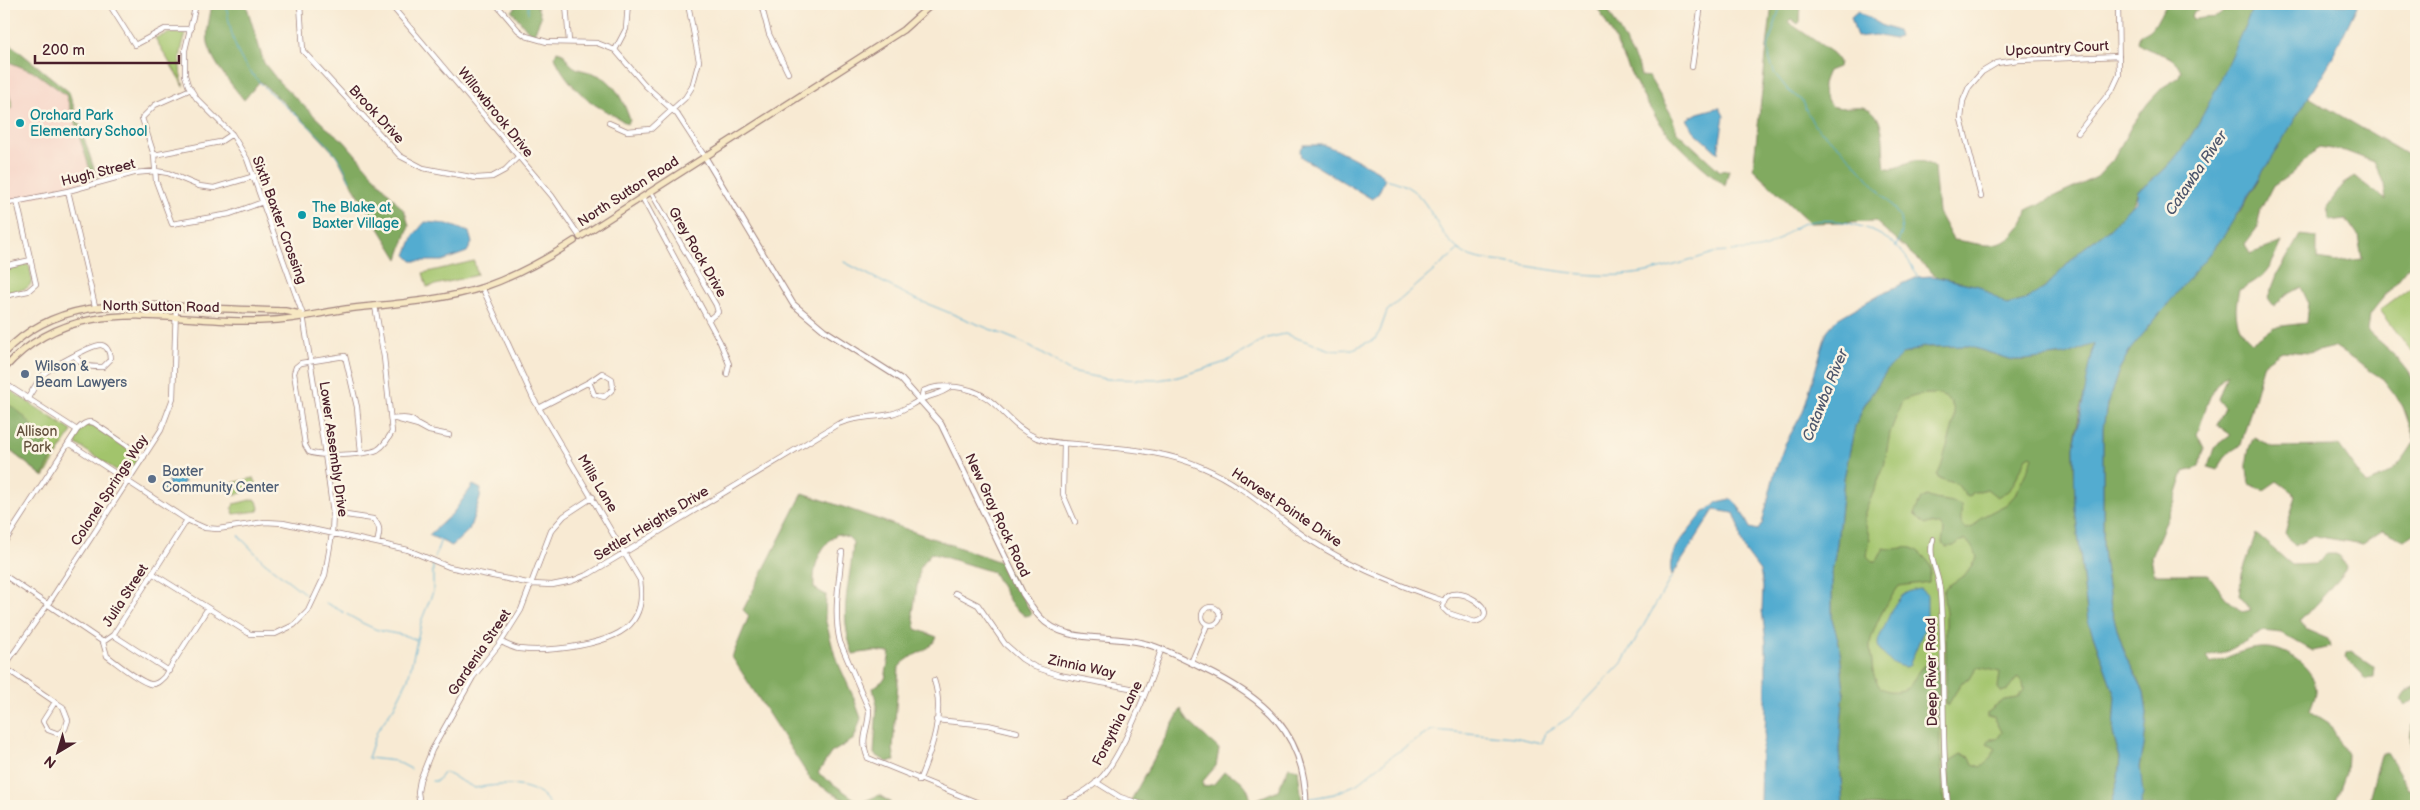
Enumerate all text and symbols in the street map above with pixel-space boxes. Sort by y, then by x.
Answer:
scale bar [35,32,179,64]
street label: Upcountry Court [2005,37,2110,60]
text: 200 m [42,41,85,60]
street label: Willowbrook Drive [454,64,537,161]
street label: Brook Drive [345,82,408,147]
place label: Orchard Park Elementary School [30,107,148,140]
marker: Orchard Park Elementary School [14,117,26,129]
water label: Catawba River [2161,126,2232,219]
street label: North Sutton Road [575,152,682,230]
street label: Sixth Baxter Crossing [248,154,311,287]
street label: Hugh Street [59,155,138,190]
place label: The Blake at Baxter Village [312,199,399,232]
street label: Grey Rock Drive [665,204,730,300]
marker: The Blake at Baxter Village [296,209,308,221]
street label: North Sutton Road [102,297,220,316]
water label: Catawba River [1798,345,1853,444]
place label: Wilson & Beam Lawyers [35,358,127,391]
marker: Wilson & Beam Lawyers [19,368,31,380]
street label: Lower Assembly Drive [316,380,351,518]
park label: Allison Park [17,423,58,456]
street label: Colonel Springs Way [67,431,152,549]
street label: Mills Lane [574,451,621,515]
street label: New Gray Rock Road [961,451,1034,580]
place label: Baxter Community Center [162,463,280,496]
street label: Harvest Pointe Drive [1228,464,1345,551]
marker: Baxter Community Center [146,473,158,485]
street label: Settler Heights Drive [591,482,712,564]
street label: Julia Street [99,560,152,630]
street label: Gardenia Street [444,605,515,699]
street label: Deep River Road [1922,617,1941,727]
street label: Zinnia Way [1046,651,1118,682]
street label: Forsythia Lane [1089,678,1146,769]
north arrow [32,728,82,778]
text: N [41,752,60,772]

